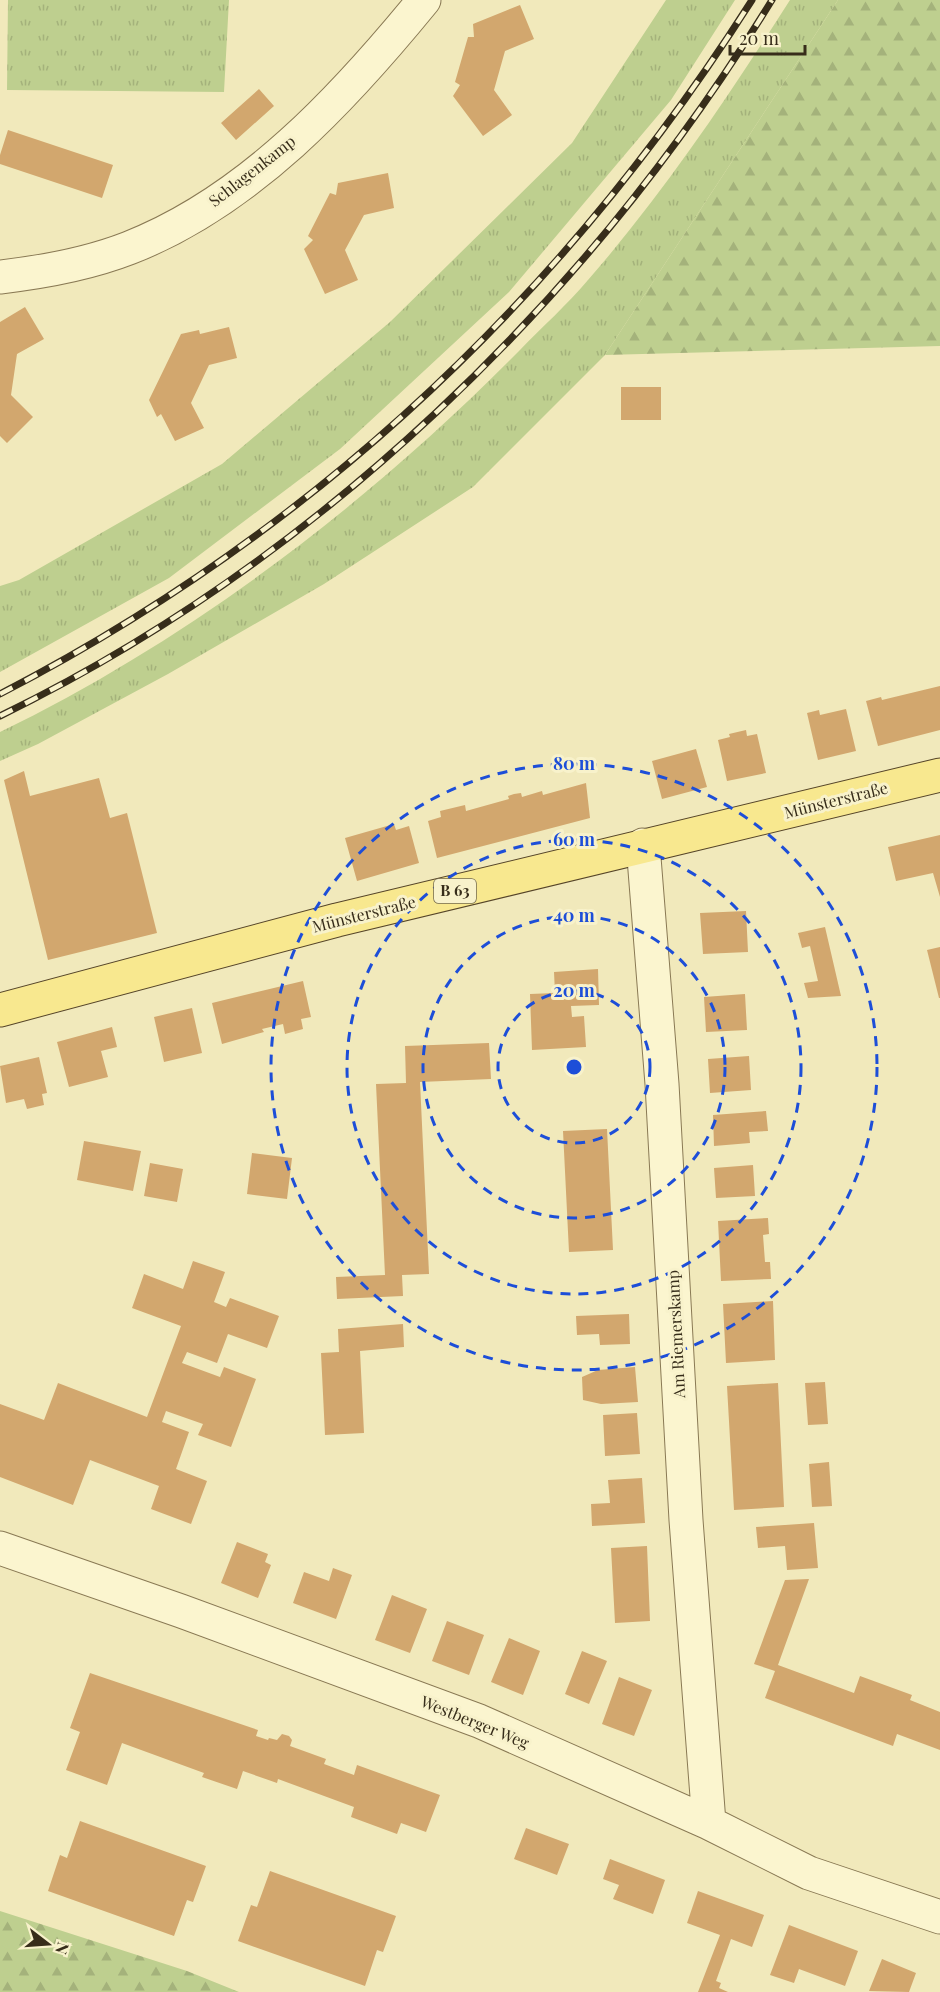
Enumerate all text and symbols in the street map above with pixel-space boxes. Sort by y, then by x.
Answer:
scale bar [730,18,805,56]
text: 20 m [739,26,779,50]
street label: Schlagenkamp [204,130,299,211]
text: 80 m [553,751,596,775]
street label: Münsterstraße [782,777,890,823]
text: 60 m [553,827,596,851]
road number: B 63 [434,879,476,903]
street label: Münsterstraße [310,891,418,937]
text: 40 m [553,903,596,927]
text: 20 m [553,978,595,1002]
centre of rings [564,1057,584,1077]
street label: Am Riemerskamp [662,1270,689,1400]
street label: Westberger Weg [417,1690,533,1753]
north arrow [18,1914,78,1974]
text: N [51,1940,75,1958]

